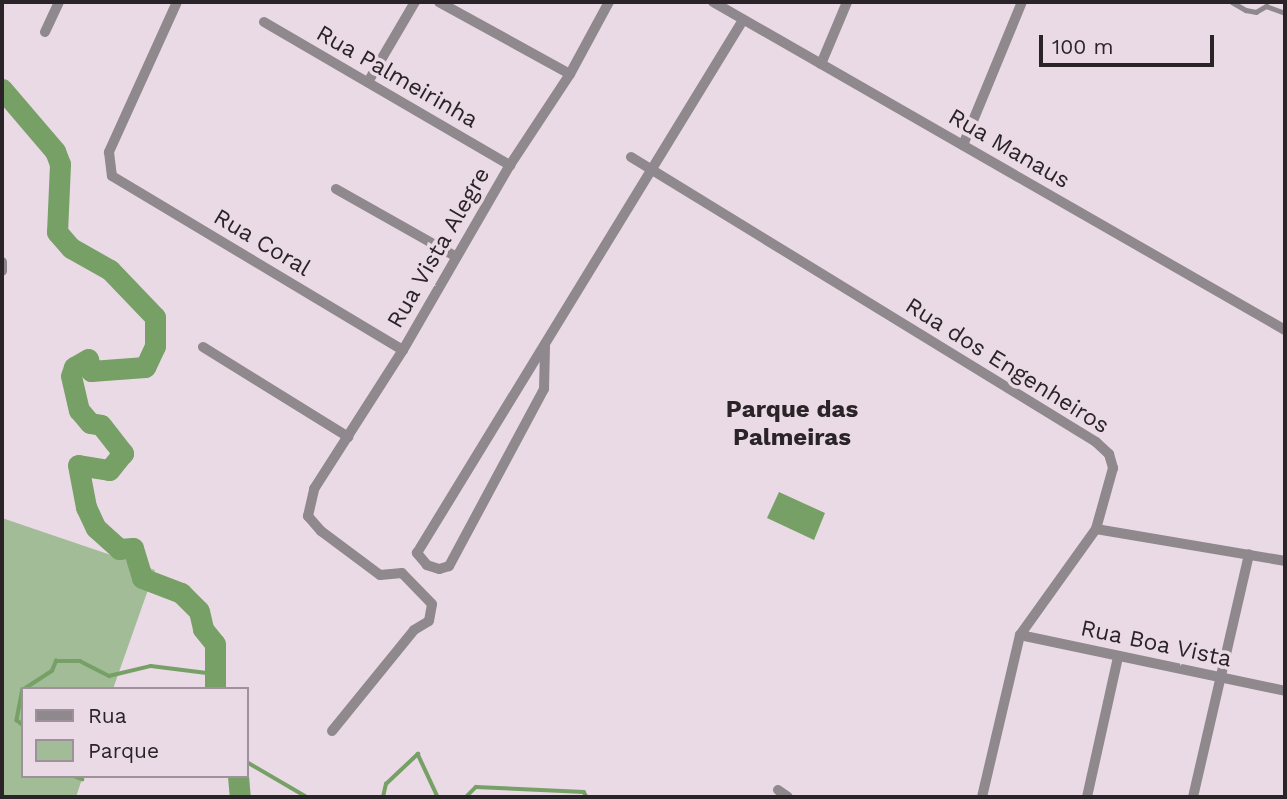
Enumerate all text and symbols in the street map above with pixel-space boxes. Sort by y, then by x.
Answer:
street label: Rua Palmeirinha [311,19,483,135]
scale bar [1042,21,1217,65]
text: 100 m [1052,34,1114,59]
street label: Rua Manaus [943,103,1075,195]
street label: Rua Vista Alegre [381,162,497,334]
street label: Rua Coral [208,203,316,283]
street label: Rua dos Engenheiros [900,292,1114,440]
district label: Parque das Palmeiras [726,396,858,452]
street label: Rua Boa Vista [1077,614,1235,674]
legend [21,687,248,778]
text: Rua [88,703,127,728]
text: Parque [88,738,159,763]

